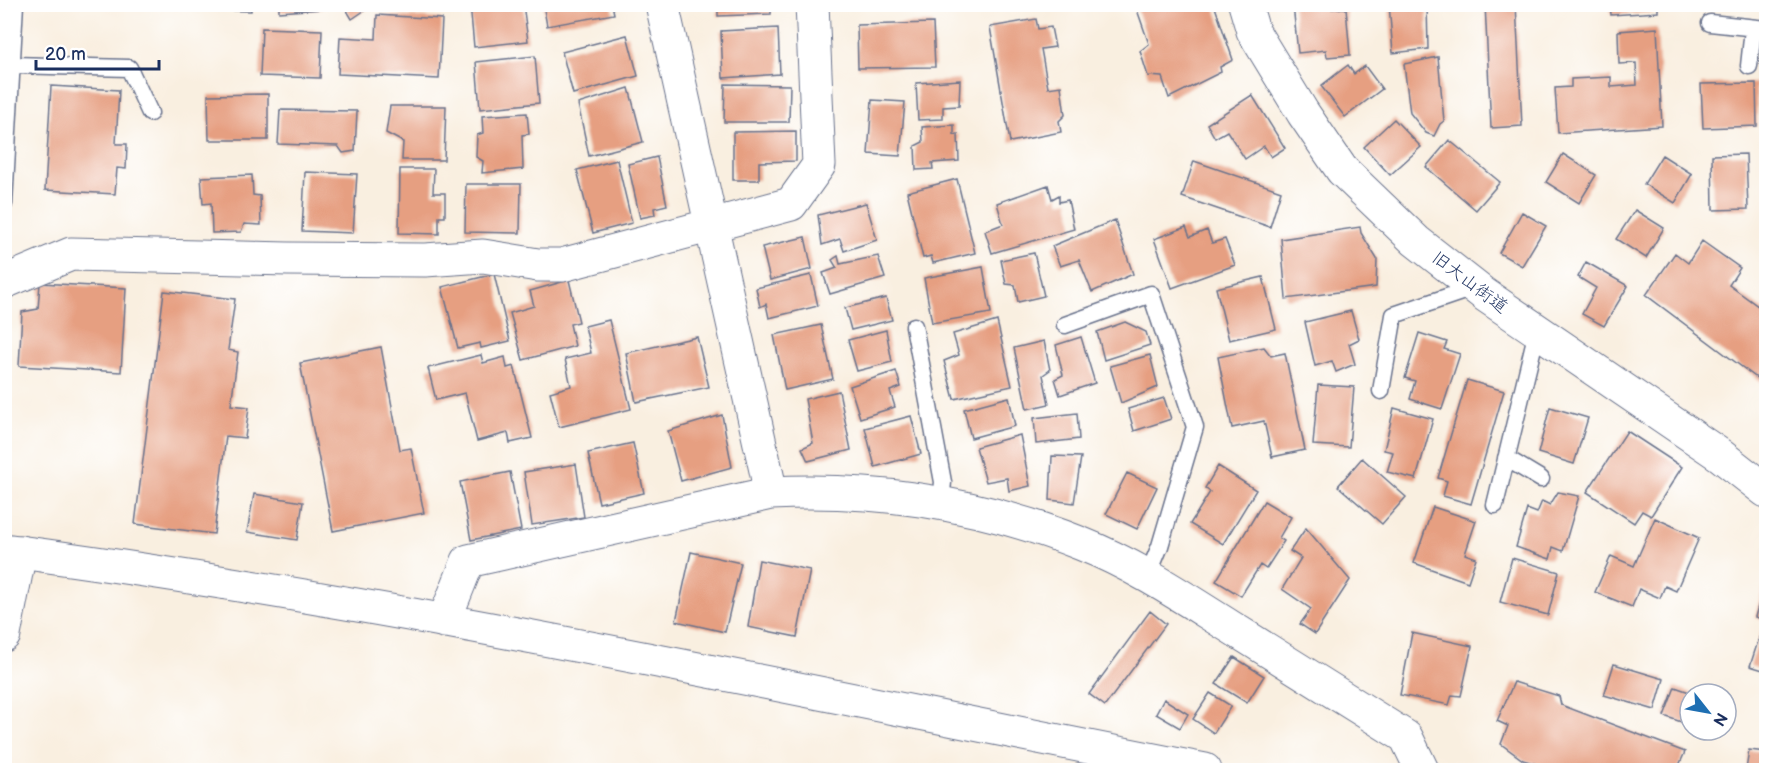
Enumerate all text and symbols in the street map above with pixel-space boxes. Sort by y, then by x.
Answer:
scale bar [36,33,159,71]
text: 20 m [45,44,86,65]
street label: 旧大山街道 [1427,247,1512,318]
north arrow [1678,682,1738,742]
text: N [1708,709,1731,729]

